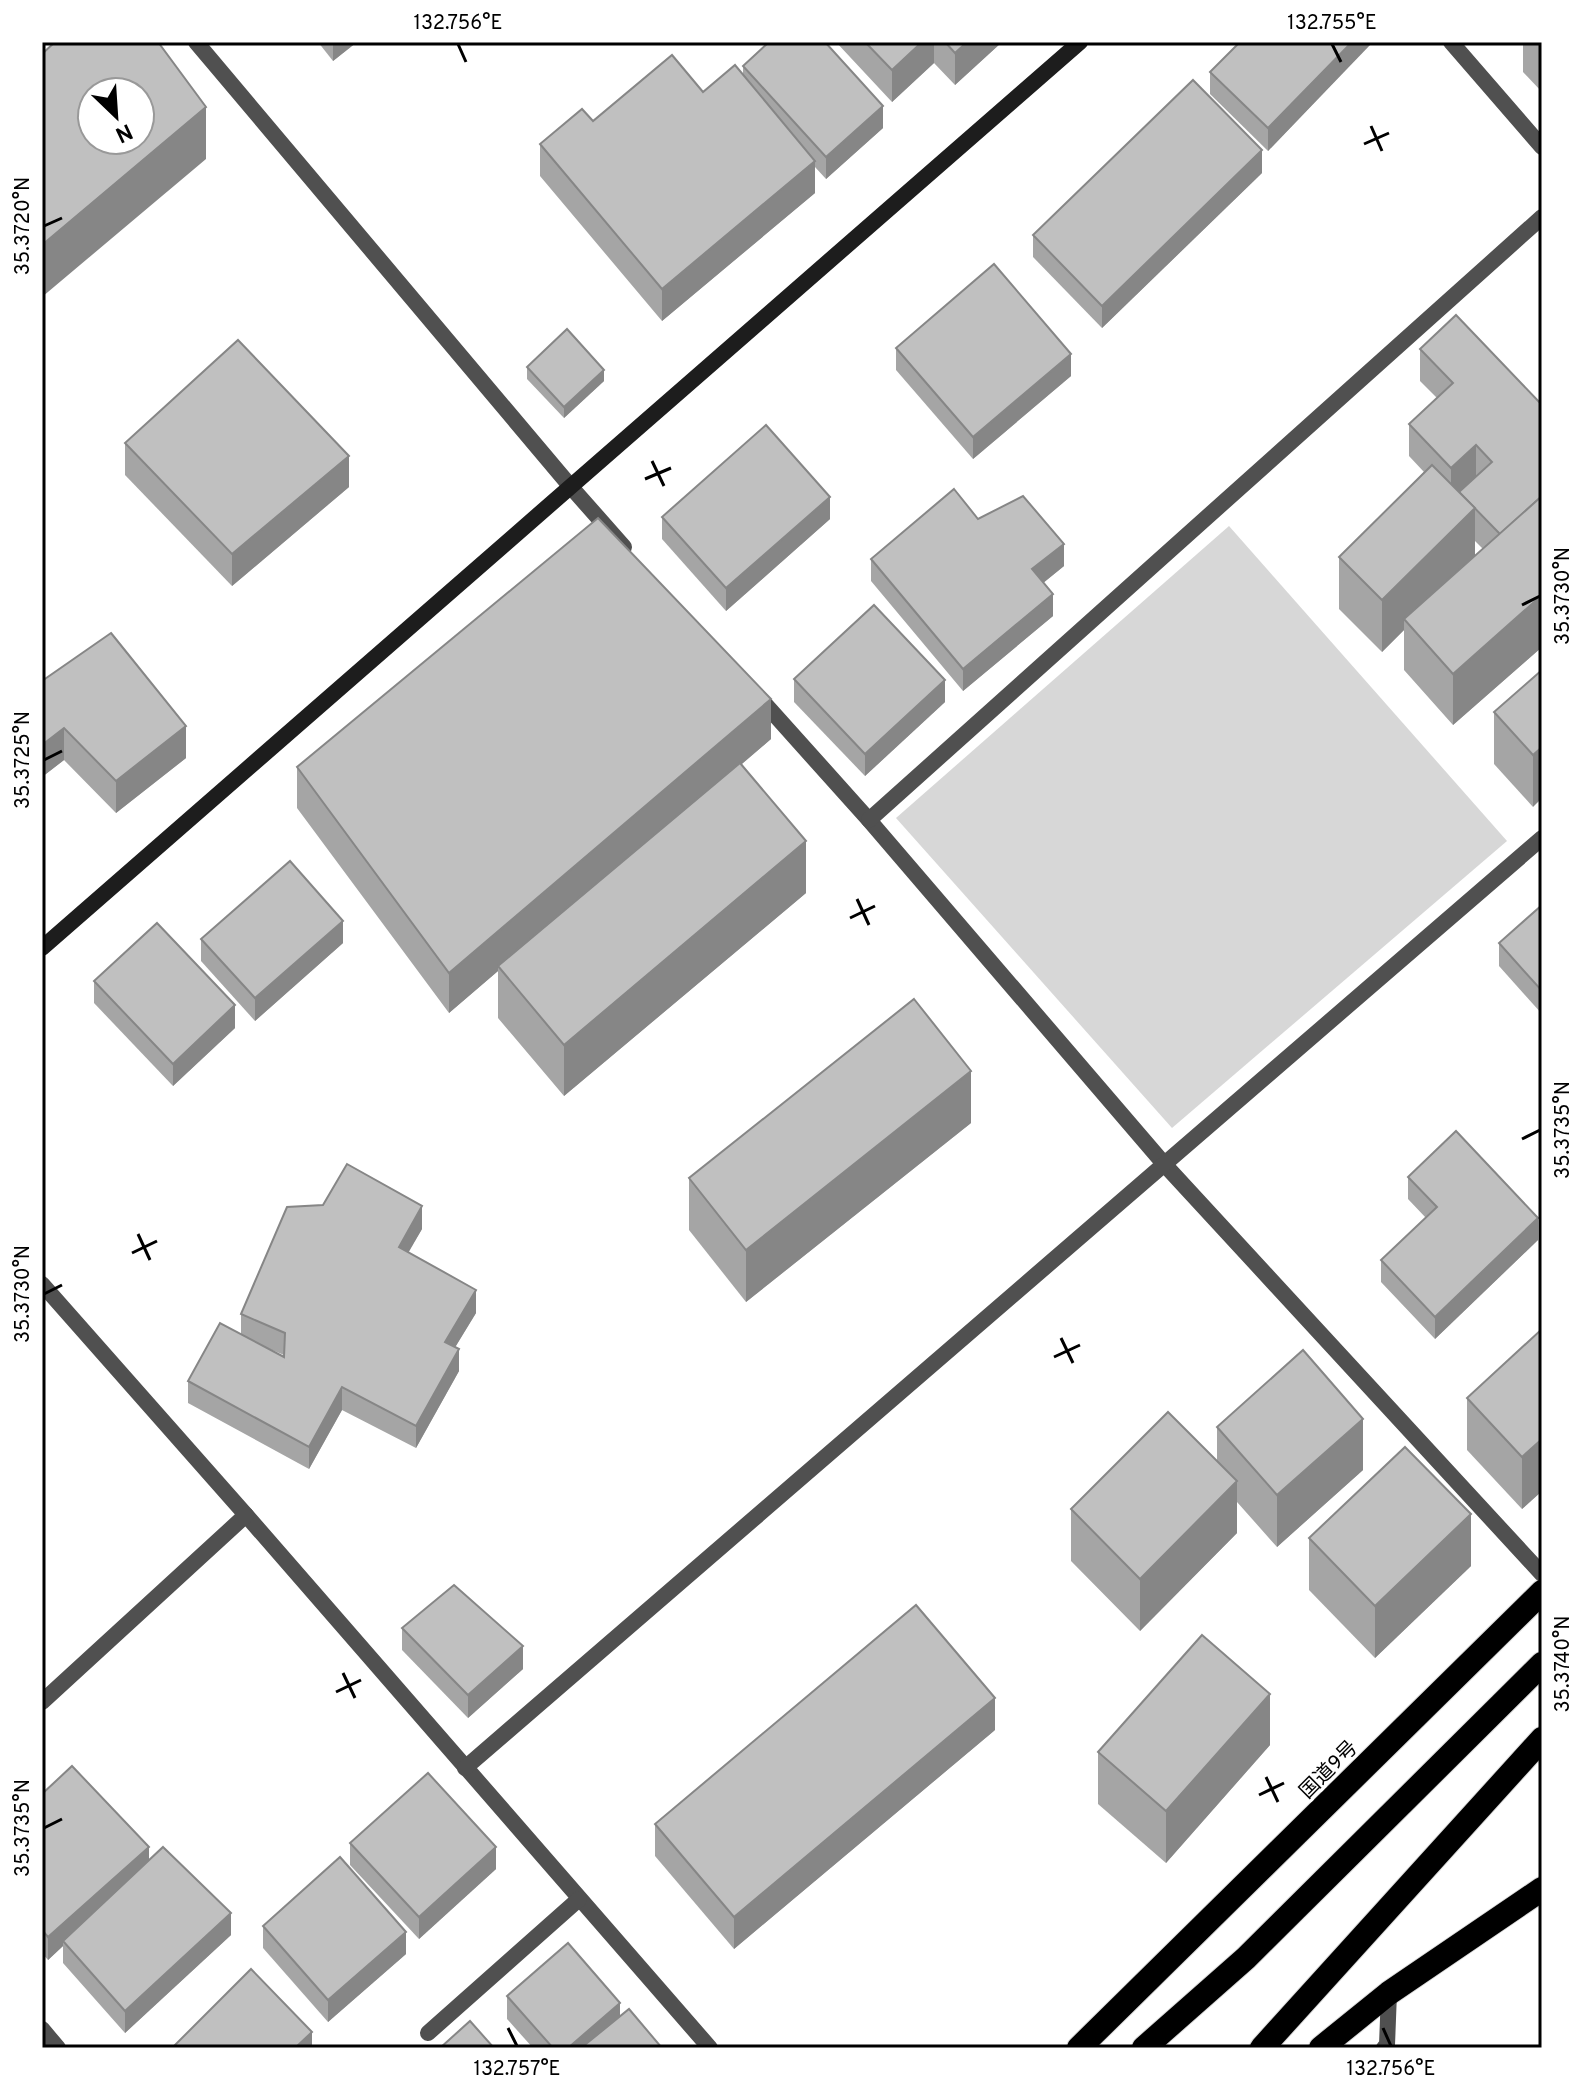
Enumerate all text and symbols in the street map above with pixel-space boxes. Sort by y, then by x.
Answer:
text: 132.756°E [414,11,502,37]
text: 132.755°E [1287,11,1377,37]
north arrow [76,76,156,156]
text: N [111,116,136,147]
text: 35.3720°N [11,177,37,275]
text: 35.3730°N [1551,547,1577,645]
text: 35.3725°N [11,711,37,809]
text: 35.3735°N [1551,1081,1577,1179]
text: 35.3730°N [11,1245,37,1343]
text: 35.3740°N [1551,1616,1577,1712]
street label: 国道9号 [1295,1736,1364,1805]
text: 35.3735°N [11,1779,37,1877]
text: 132.757°E [473,2057,561,2083]
text: 132.756°E [1347,2057,1435,2083]

